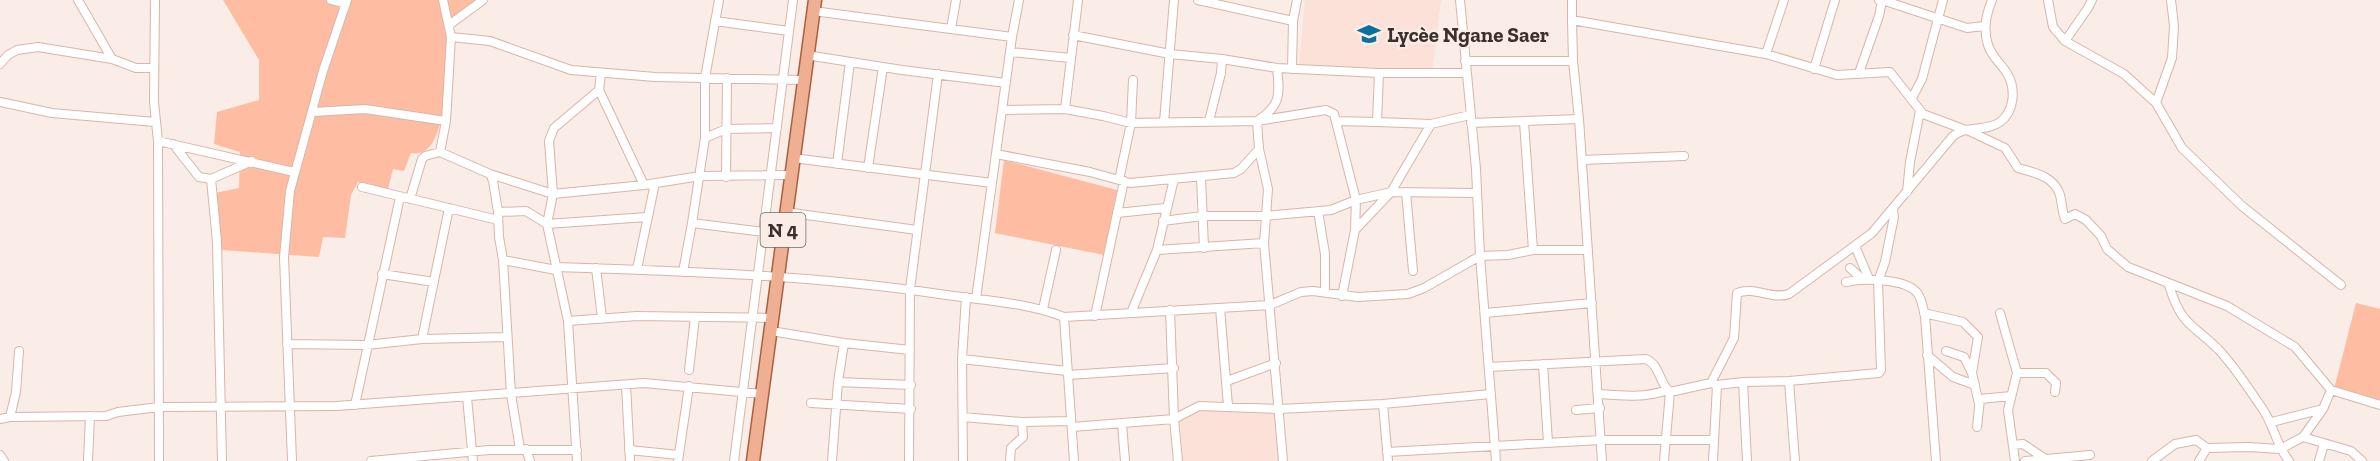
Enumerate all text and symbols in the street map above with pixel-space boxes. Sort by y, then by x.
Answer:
school or university icon: Lycèe Ngane Saer [1356,21,1382,47]
place label: Lycèe Ngane Saer [1387,22,1549,47]
road number: N 4 [760,213,806,247]

